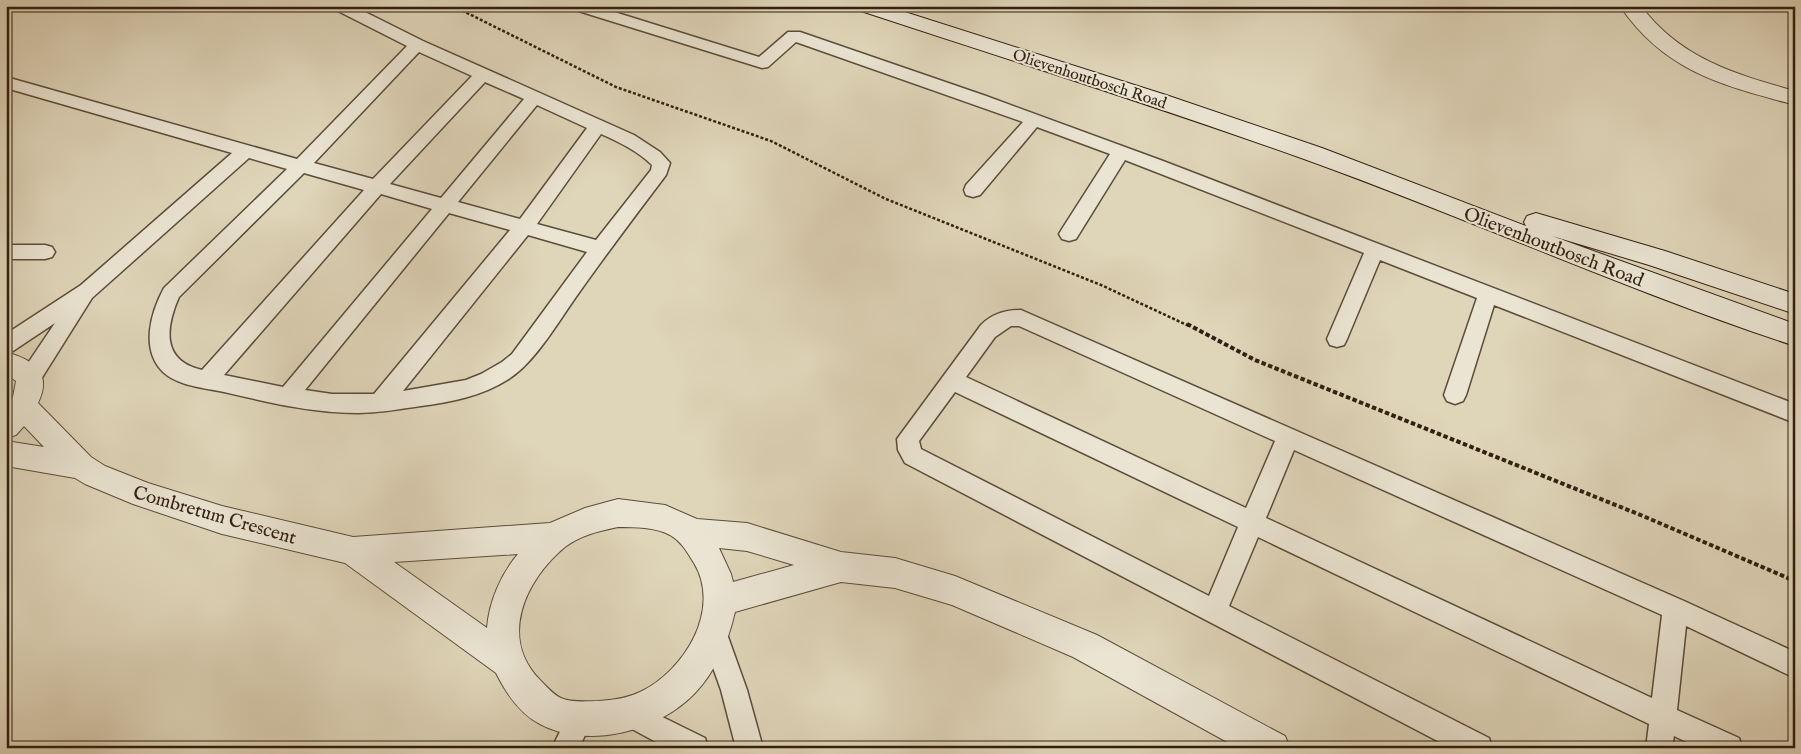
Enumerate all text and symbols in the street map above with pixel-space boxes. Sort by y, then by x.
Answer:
street label: Olievenhoutbosch Road [1010,46,1169,114]
street label: Olievenhoutbosch Road [1460,202,1647,294]
street label: Combretum Crescent [130,481,299,551]

